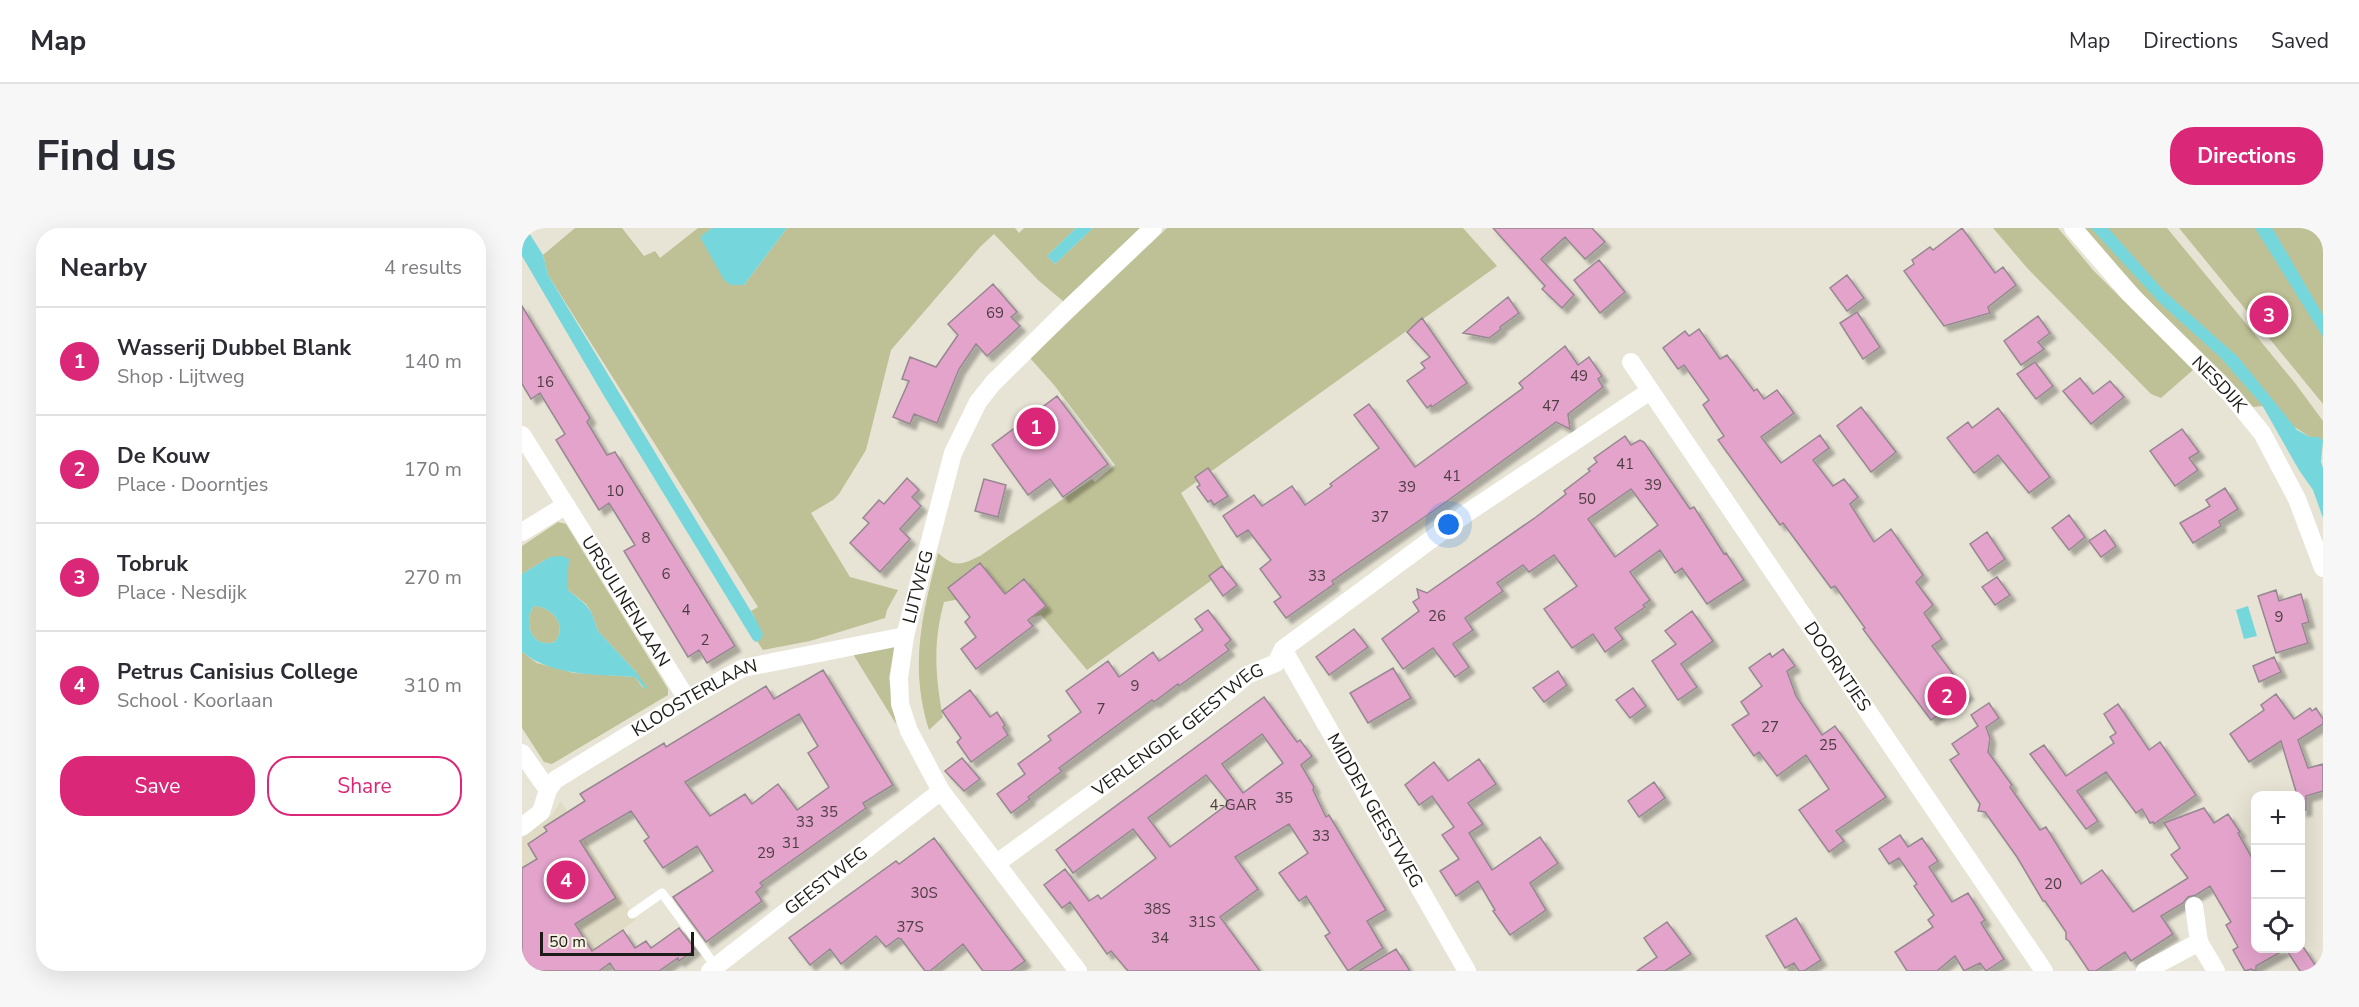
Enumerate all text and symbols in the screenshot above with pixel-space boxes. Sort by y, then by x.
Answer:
text: Map [30,22,86,60]
text: Map [2069,27,2110,55]
text: Directions [2143,27,2238,55]
text: Saved [2271,27,2329,55]
button: Directions [2170,127,2323,185]
text: Find us [36,128,176,185]
text: Nearby [60,250,147,285]
text: 4 results [384,254,462,281]
pin: 3 [2250,292,2288,338]
house number: 69 [986,303,1004,323]
text: Wasserij Dubbel Blank [117,333,351,363]
text: 1 [74,348,86,375]
text: 140 m [404,348,462,375]
street label: NESDIJK [2186,350,2253,418]
text: Shop · Lijtweg [117,363,245,390]
house number: 49 [1570,366,1588,386]
house number: 16 [536,372,554,392]
house number: 47 [1542,396,1560,416]
pin: 1 [1016,404,1056,450]
text: De Kouw [117,441,210,471]
house number: 41 [1616,454,1634,474]
text: 2 [74,456,86,483]
text: 170 m [404,456,462,483]
house number: 41 [1443,466,1461,486]
text: Place · Doorntjes [117,471,268,498]
house number: 39 [1644,475,1662,495]
house number: 39 [1398,477,1416,497]
house number: 10 [606,481,624,501]
house number: 50 [1578,489,1596,509]
house number: 37 [1371,507,1389,527]
your location [1434,510,1463,539]
house number: 8 [641,528,651,548]
street label: URSULINENLAAN [576,531,676,671]
street label: LIJTWEG [897,548,939,626]
text: Tobruk [117,549,188,579]
text: 3 [74,564,86,591]
text: 270 m [404,564,462,591]
house number: 6 [661,564,671,584]
house number: 33 [1308,566,1326,586]
text: Place · Nesdijk [117,579,247,606]
house number: 4 [681,600,691,620]
house number: 26 [1428,606,1446,626]
house number: 9 [2274,607,2284,627]
street label: DOORNTJES [1799,617,1877,716]
house number: 2 [700,630,710,650]
street label: KLOOSTERLAAN [627,653,759,742]
text: Petrus Canisius College [117,657,358,687]
street label: VERLENGDE GEESTWEG [1086,658,1267,803]
text: 4 [74,672,86,699]
text: 310 m [404,672,462,699]
pin: 2 [1928,674,1966,718]
house number: 9 [1130,676,1140,696]
text: School · Koorlaan [117,687,273,714]
house number: 7 [1096,699,1106,719]
house number: 27 [1761,717,1779,737]
street label: MIDDEN GEESTWEG [1322,729,1429,892]
house number: 25 [1819,735,1837,755]
button: Save [60,756,255,816]
button: Share [267,756,462,816]
house number: 35 [1275,788,1293,808]
map controls [2251,791,2305,953]
button: + [2251,791,2305,845]
house number: 4-GAR [1209,795,1257,815]
house number: 35 [820,802,838,822]
house number: 33 [796,812,814,832]
house number: 33 [1312,826,1330,846]
house number: 31 [782,833,800,853]
street label: GEESTWEG [779,841,872,921]
house number: 29 [757,843,775,863]
button: − [2251,845,2305,899]
pin: 4 [546,858,585,902]
house number: 20 [2044,874,2062,894]
house number: 30S [910,883,938,903]
house number: 38S [1143,899,1171,919]
button: locate [2251,899,2305,953]
house number: 31S [1188,912,1216,932]
house number: 37S [896,917,924,937]
house number: 34 [1151,928,1169,948]
scale bar [540,929,694,956]
text: 50 m [549,931,586,953]

